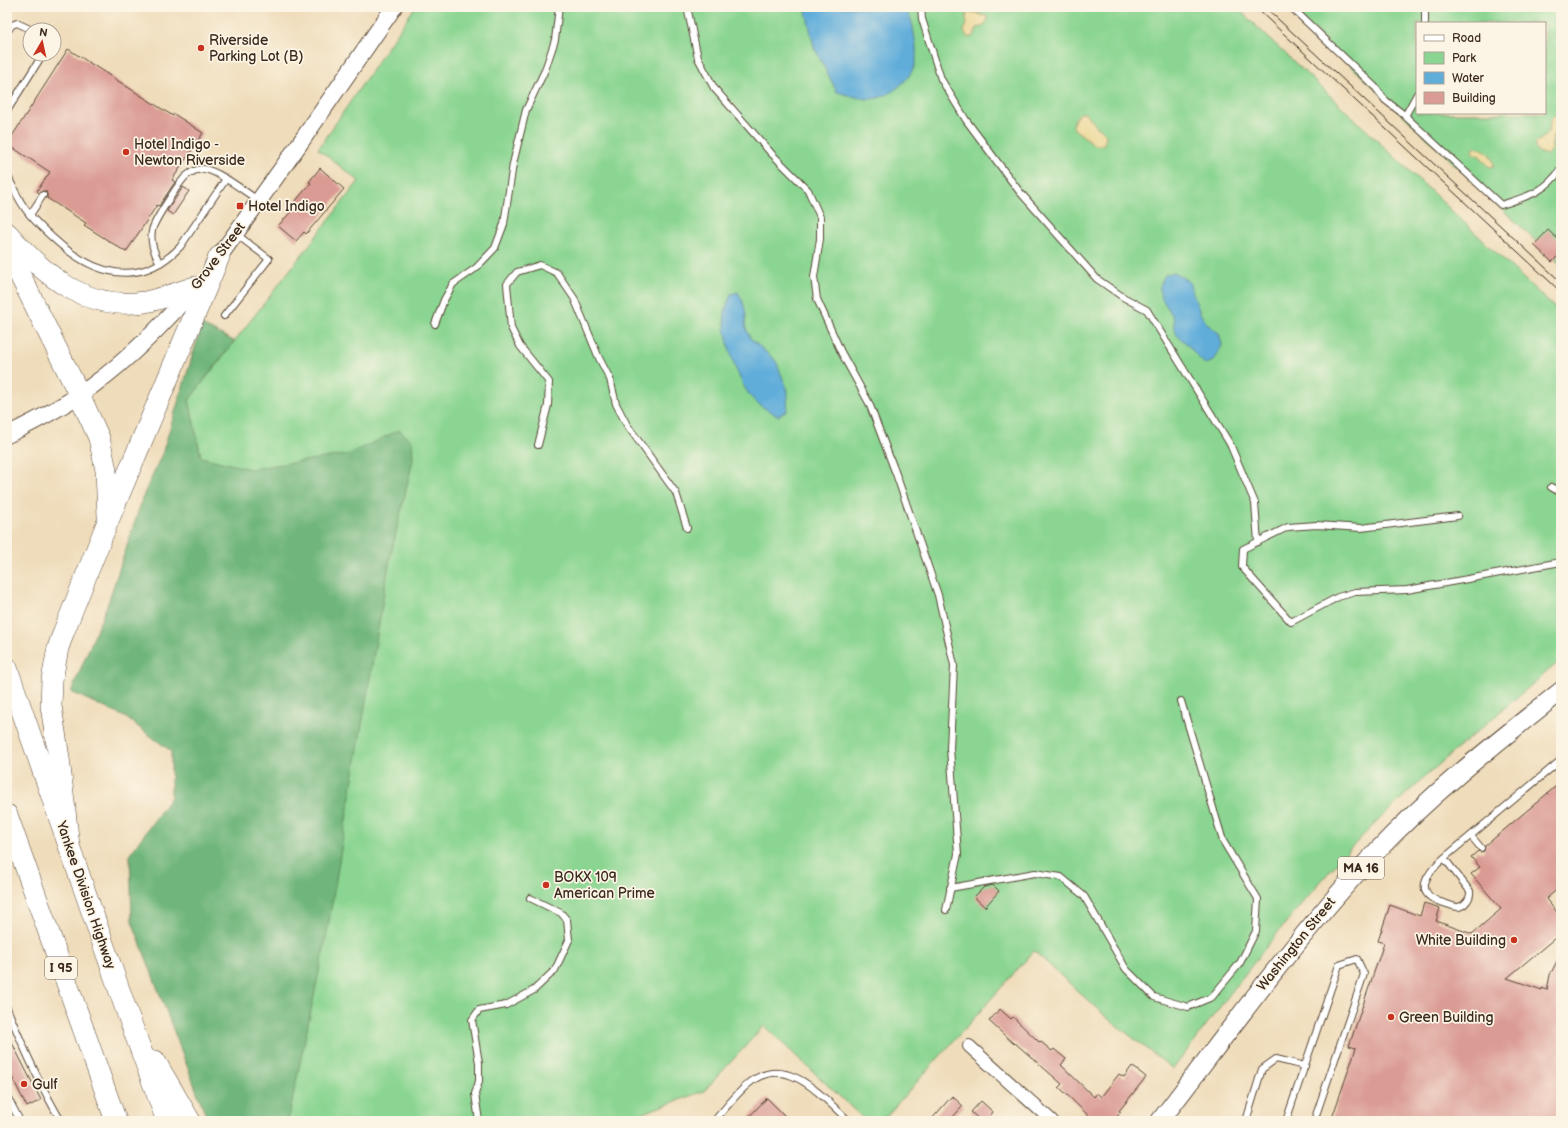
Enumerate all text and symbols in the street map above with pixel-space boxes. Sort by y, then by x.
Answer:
north arrow [22,22,62,62]
legend [1416,22,1546,114]
text: N [38,26,49,40]
text: Road [1452,31,1481,46]
place label: Riverside Parking Lot (B) [209,32,303,65]
marker: Riverside Parking Lot (B) [196,43,206,53]
text: Park [1452,51,1476,66]
text: Water [1452,71,1484,86]
text: Building [1452,91,1496,106]
place label: Hotel Indigo - Newton Riverside [134,136,245,169]
marker: Hotel Indigo - Newton Riverside [121,147,131,157]
place label: Hotel Indigo [248,198,325,215]
marker: Hotel Indigo [235,201,245,211]
street label: Grove Street [187,218,249,293]
street label: Yankee Division Highway [52,818,120,972]
road number: MA 16 [1338,857,1384,879]
place label: BOKX 109 American Prime [554,869,655,902]
marker: BOKX 109 American Prime [541,880,551,890]
street label: Washington Street [1253,893,1339,994]
place label: White Building [1416,932,1506,949]
marker: White Building [1509,935,1519,945]
road number: I 95 [45,957,77,979]
place label: Green Building [1399,1009,1494,1026]
marker: Green Building [1386,1012,1396,1022]
place label: Gulf [32,1076,58,1093]
marker: Gulf [19,1079,29,1089]

